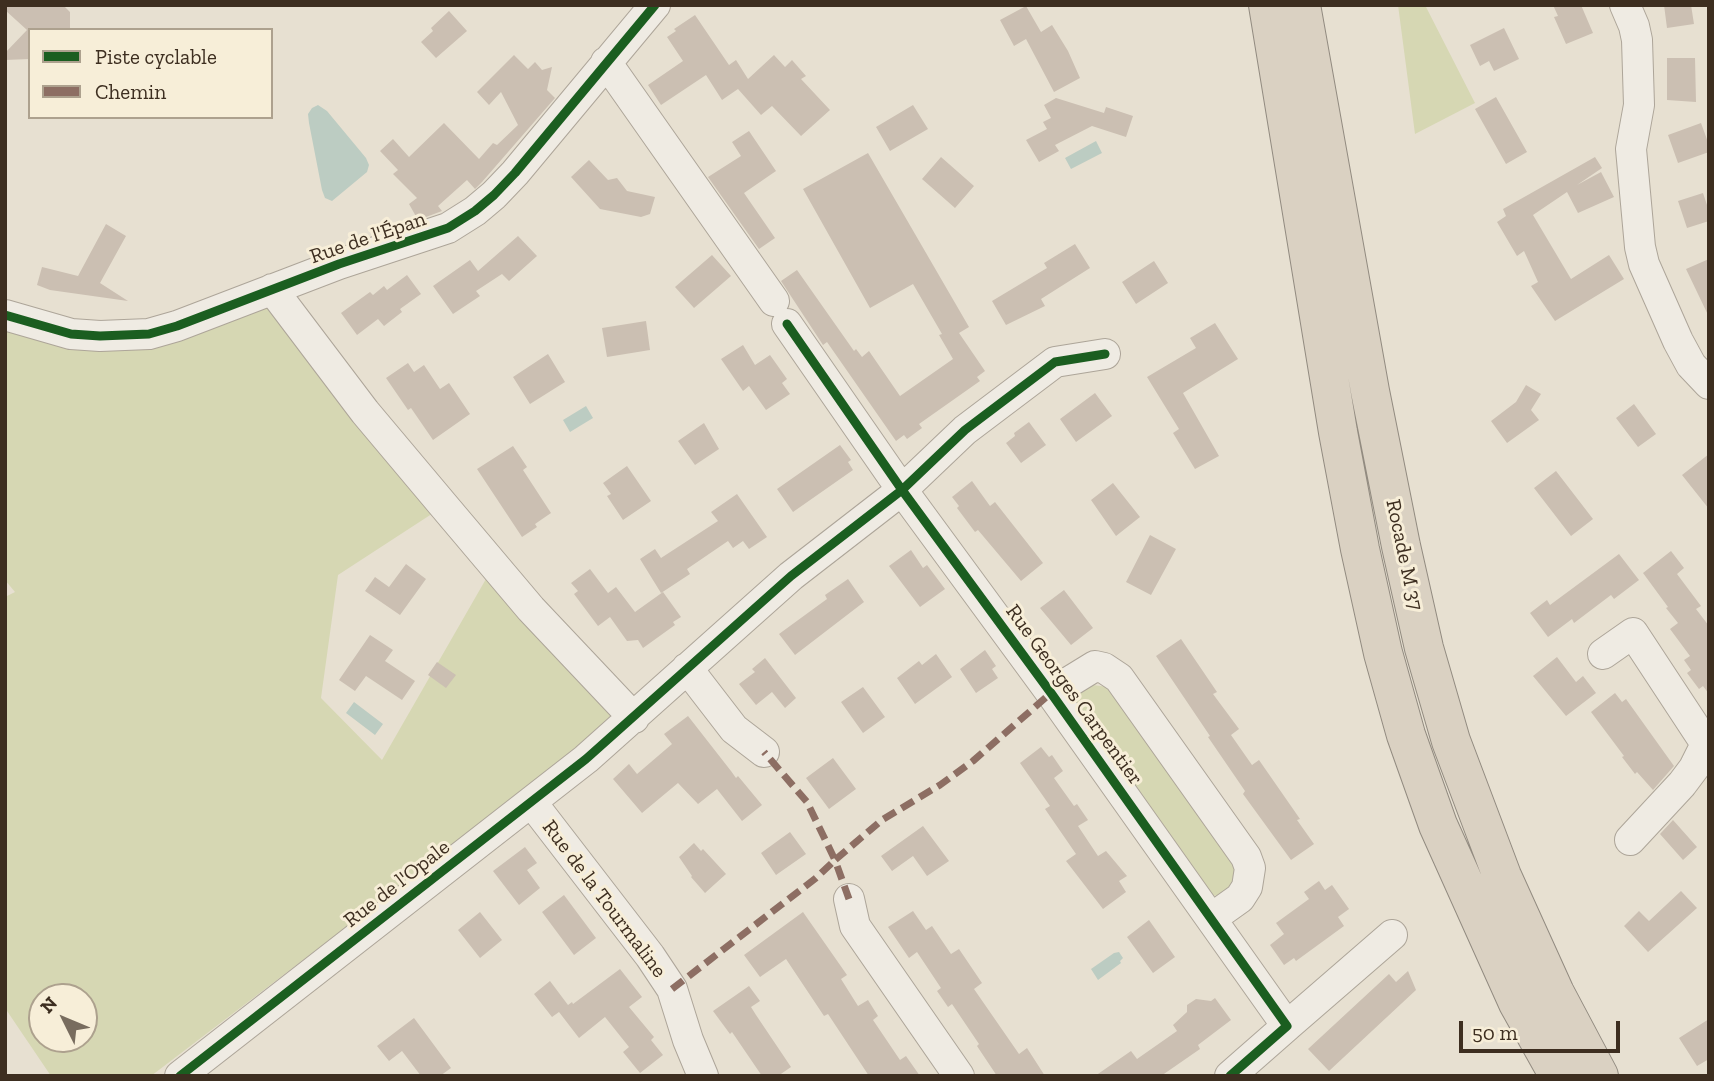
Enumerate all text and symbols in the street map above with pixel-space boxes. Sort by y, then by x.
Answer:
legend [28,28,273,119]
text: Piste cyclable [95,44,217,69]
text: Chemin [95,79,166,104]
street label: Rue de l'Épan [307,206,429,270]
street label: Rocade M 37 [1380,497,1428,613]
street label: Rue Georges Carpentier [1000,600,1148,790]
street label: Rue de la Tourmaline [537,815,671,983]
street label: Rue de l'Opale [339,835,455,933]
north arrow [28,983,98,1053]
text: N [35,992,62,1018]
scale bar [1462,1007,1623,1052]
text: 50 m [1472,1020,1518,1045]

